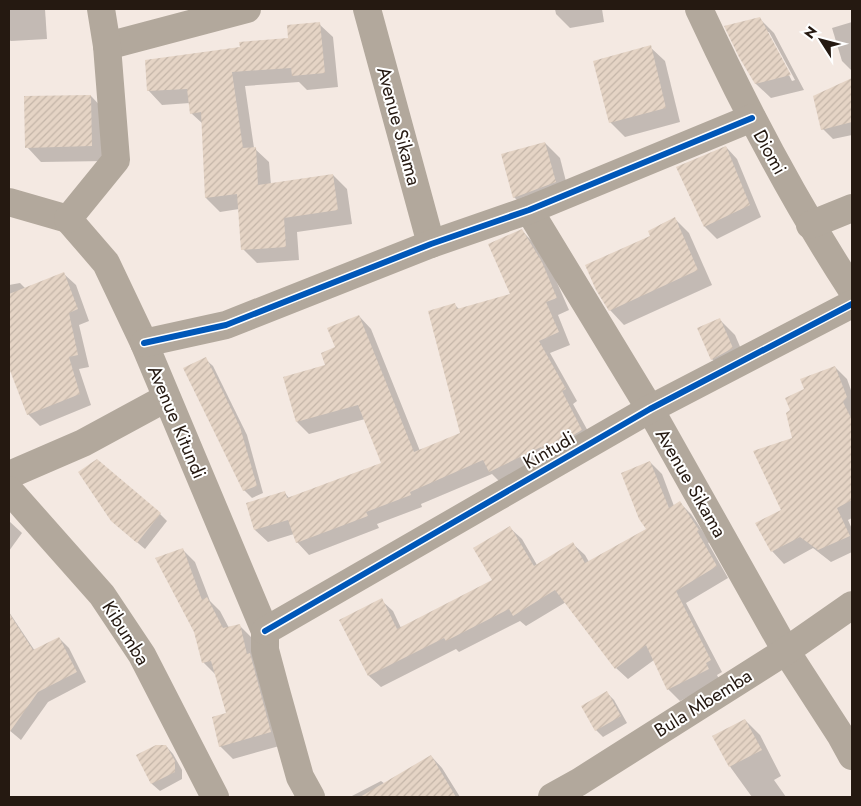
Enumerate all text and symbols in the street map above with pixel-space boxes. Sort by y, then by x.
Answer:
north arrow [796,15,846,65]
text: N [799,22,822,43]
street label: Avenue Sikama [370,64,428,188]
street label: Diomi [747,124,793,180]
street label: Avenue Kitundi [141,361,213,483]
street label: Kintudi [518,424,580,476]
street label: Avenue Sikama [649,424,733,542]
street label: Kibumba [96,596,156,670]
street label: Bula Mbemba [649,662,757,744]

